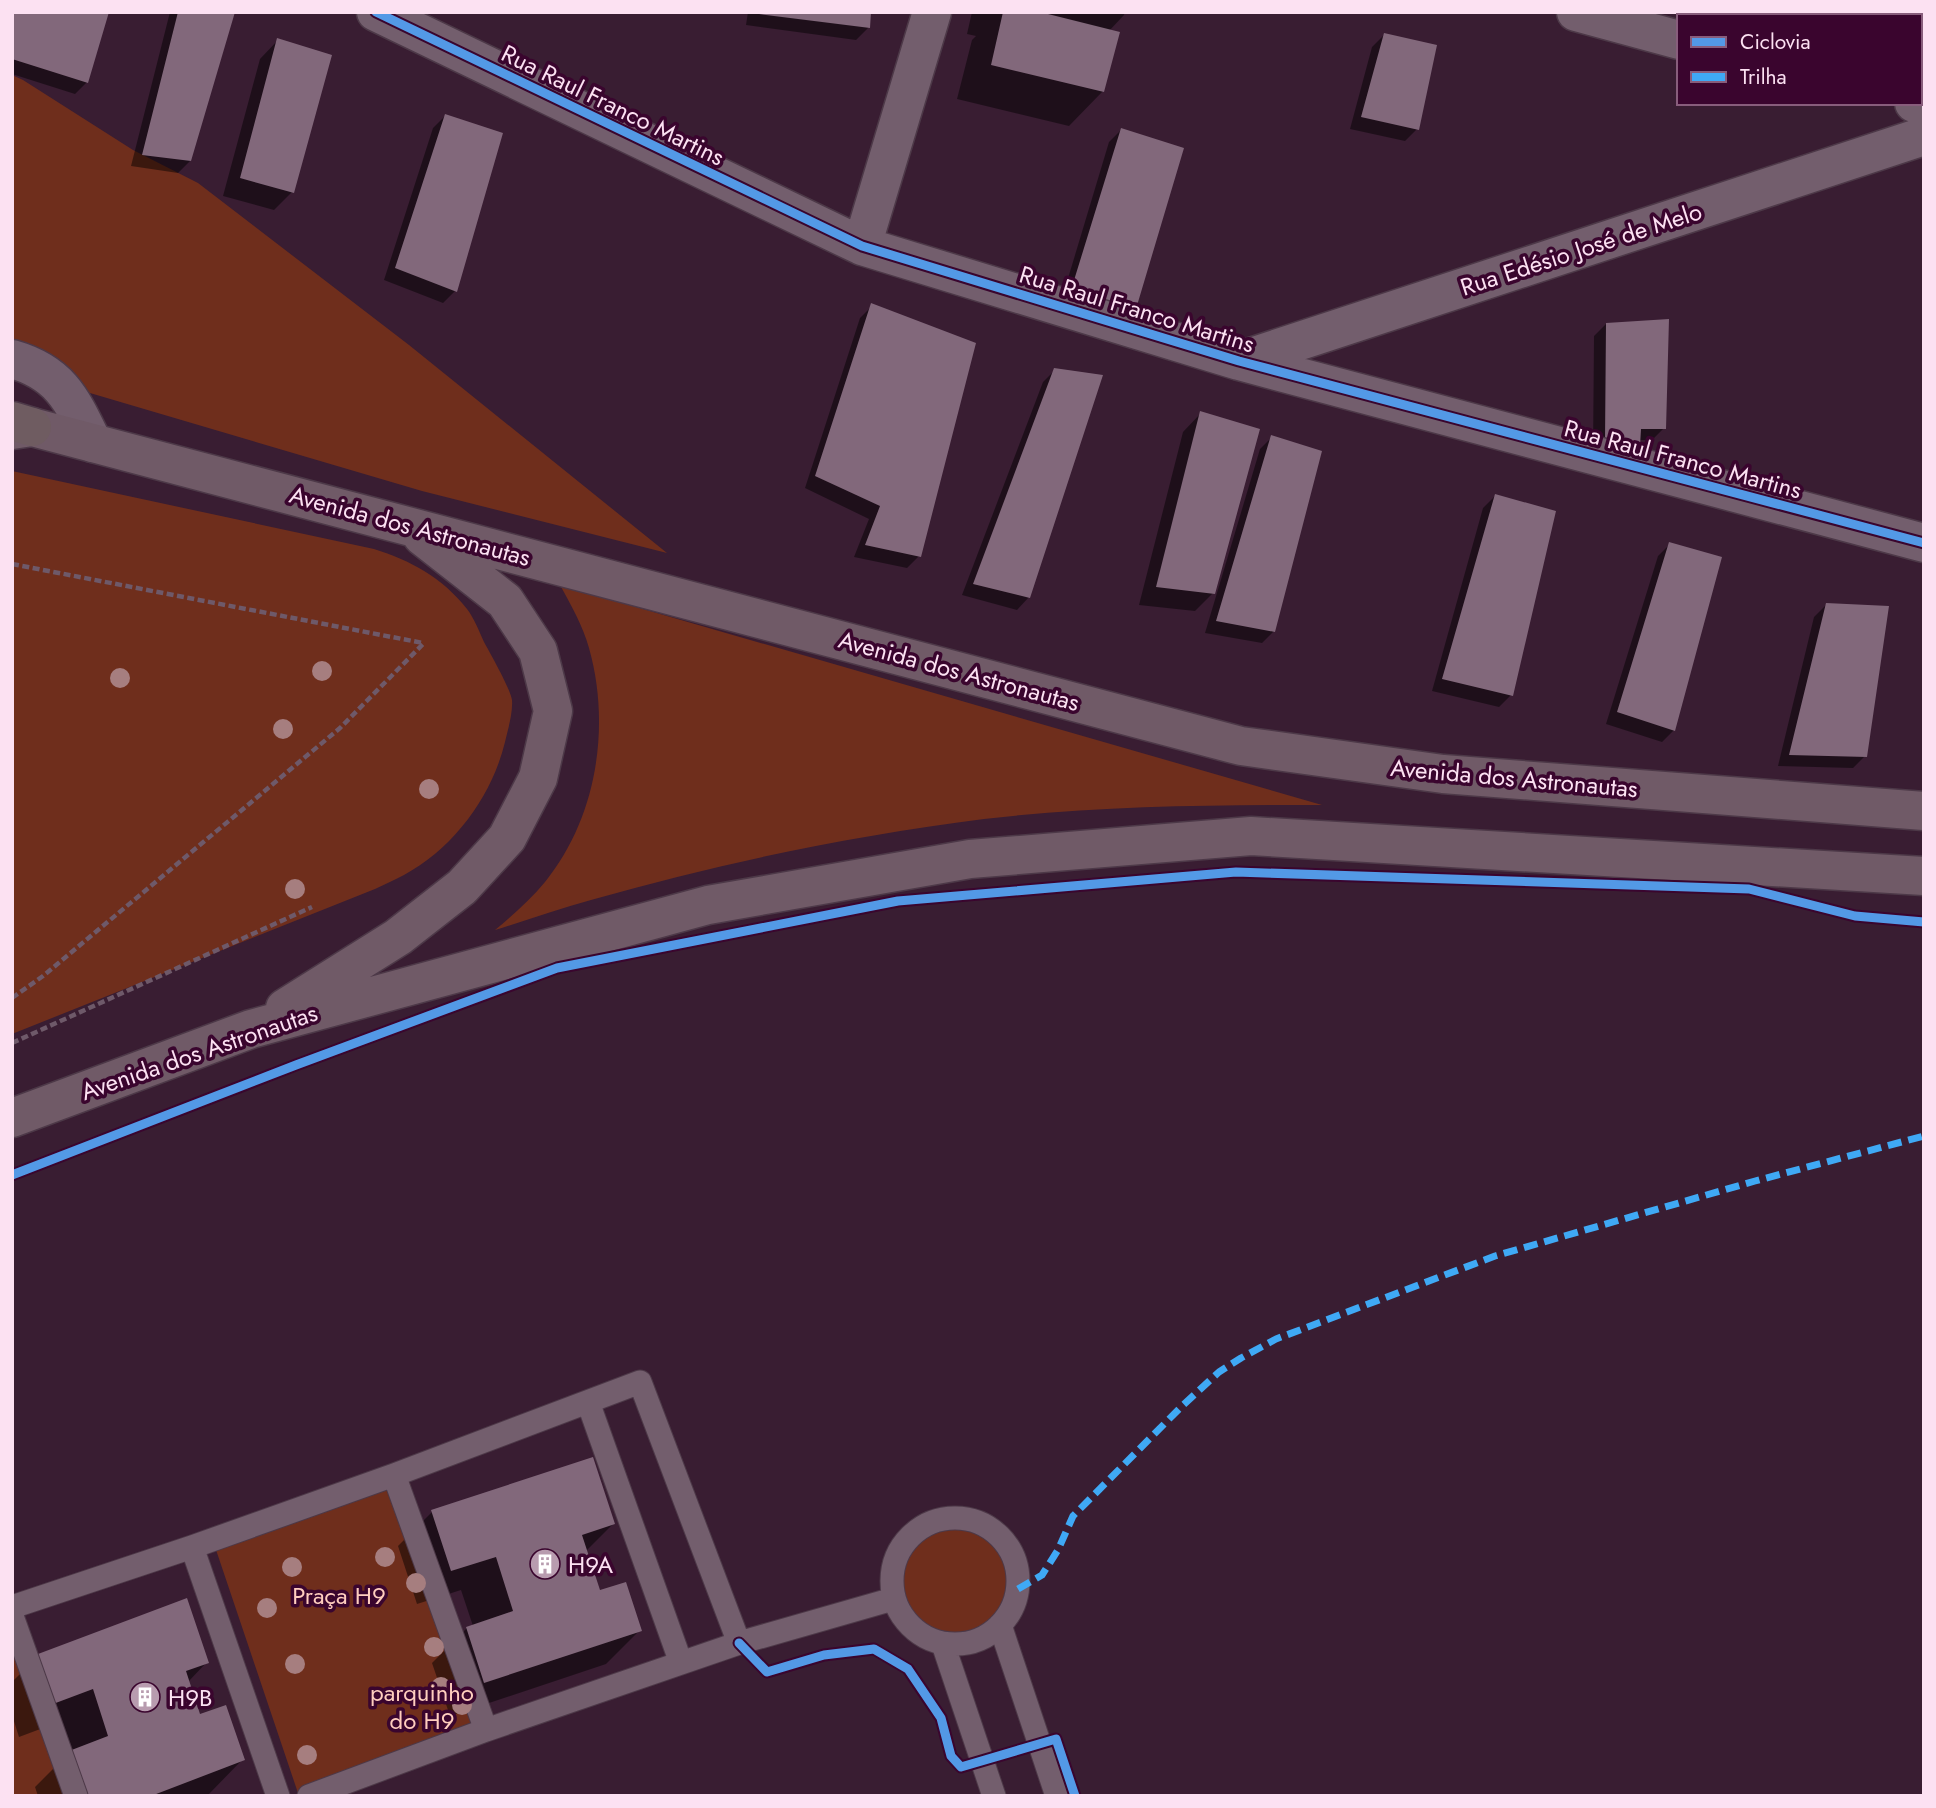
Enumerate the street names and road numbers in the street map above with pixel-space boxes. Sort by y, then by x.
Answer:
street label: Rua Raul Franco Martins [496,36,730,174]
street label: Rua Edésio José de Melo [1456,193,1706,305]
street label: Rua Raul Franco Martins [1015,257,1259,361]
street label: Rua Raul Franco Martins [1561,410,1805,508]
street label: Avenida dos Astronautas [286,477,534,575]
street label: Avenida dos Astronautas [835,622,1083,720]
street label: Avenida dos Astronautas [1389,750,1639,806]
street label: Avenida dos Astronautas [76,995,322,1109]

